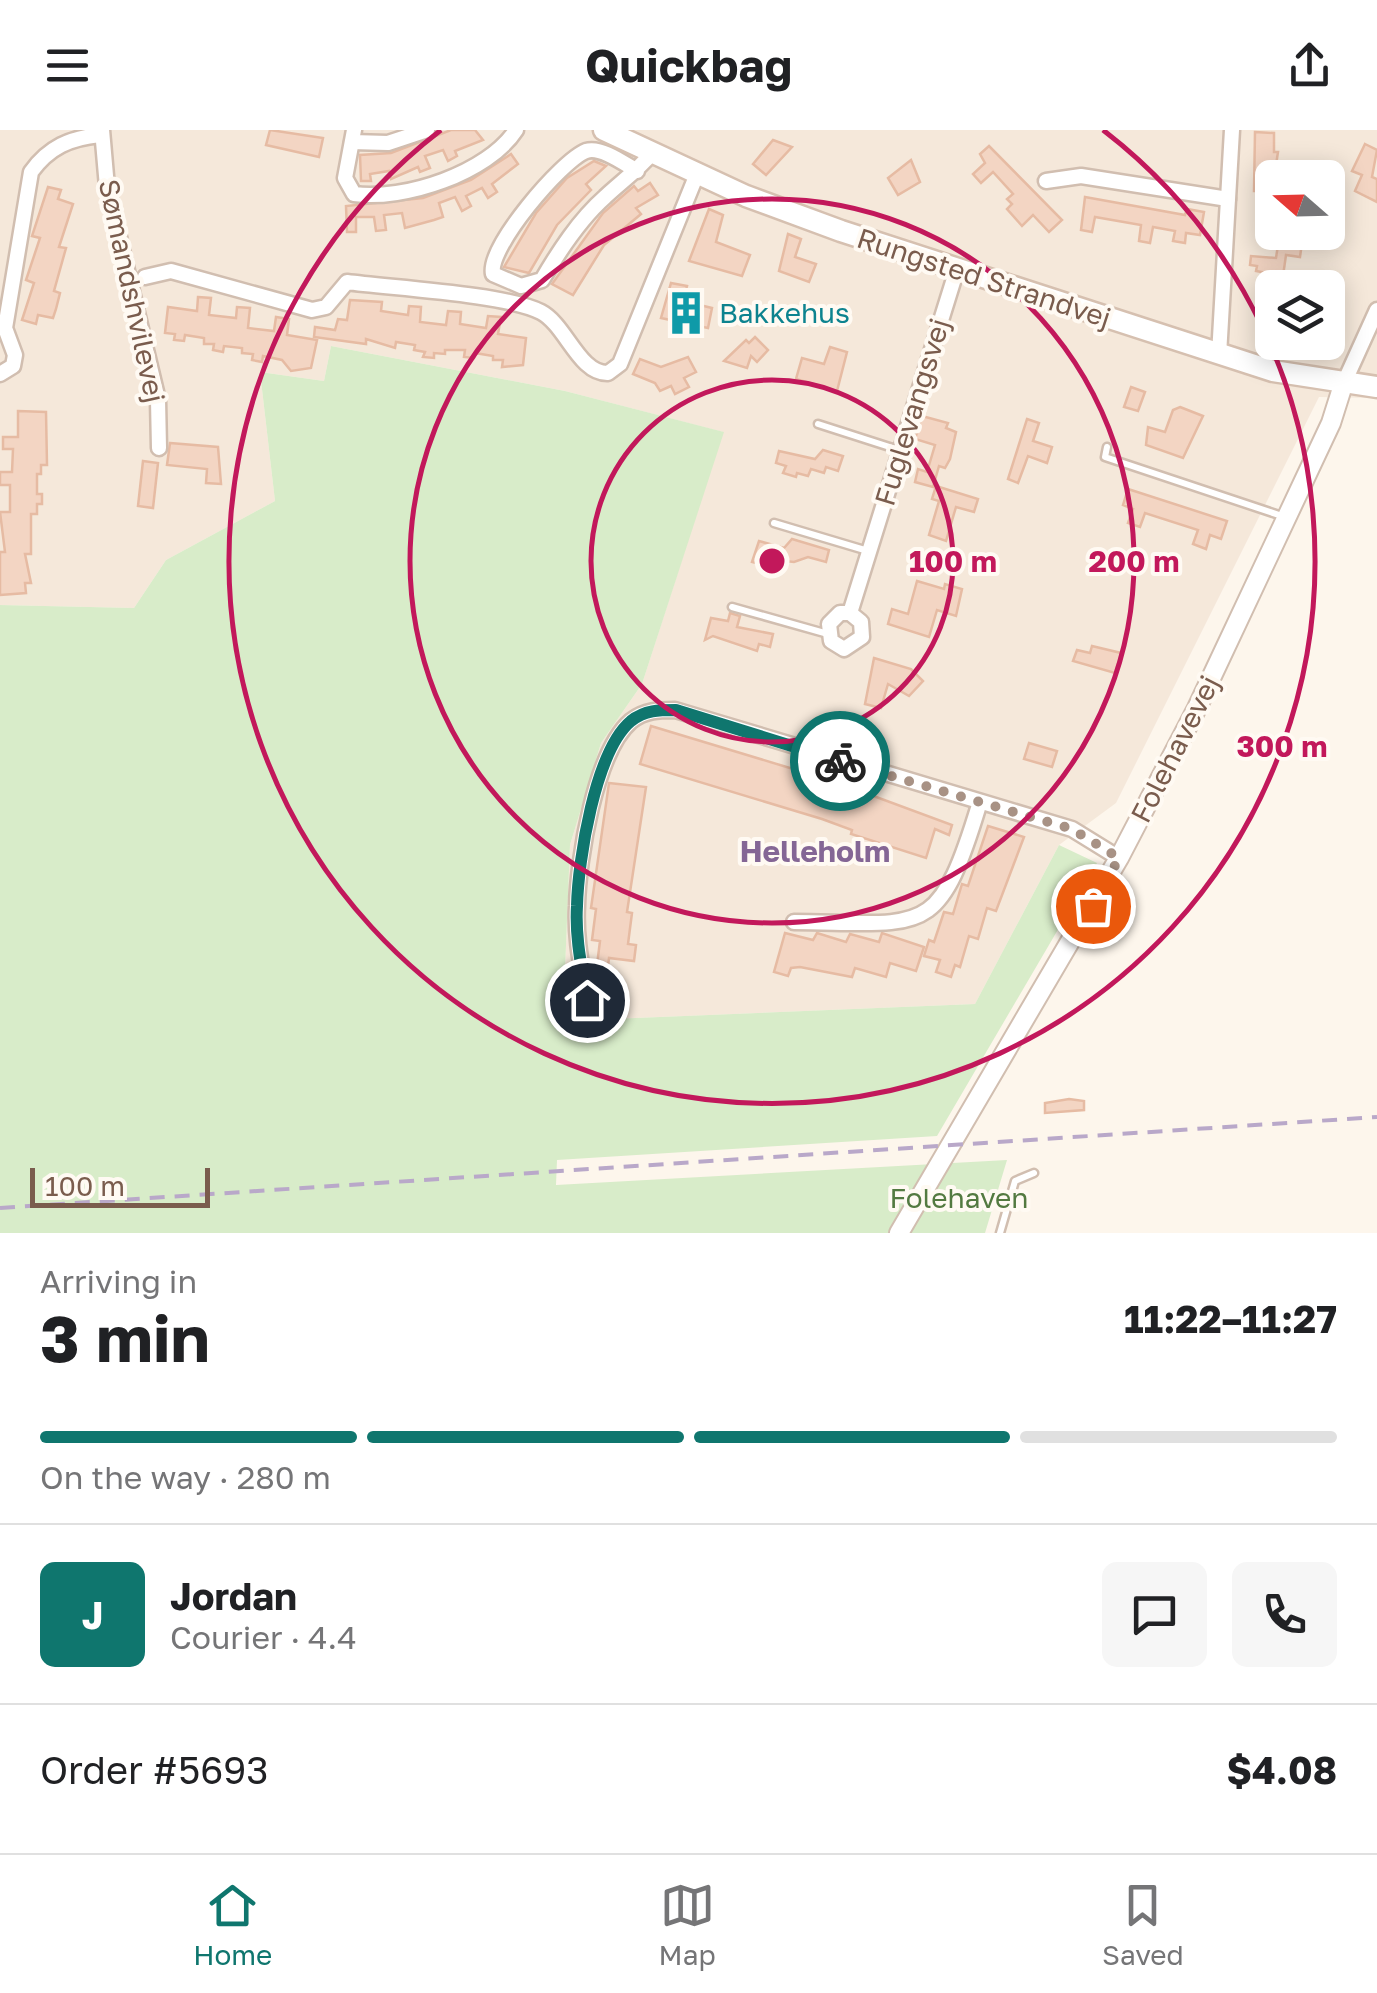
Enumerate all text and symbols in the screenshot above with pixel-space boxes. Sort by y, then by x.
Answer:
icon: menu [40,38,95,93]
text: Quickbag [585,38,792,92]
icon: share [1282,38,1337,93]
north arrow [1255,160,1345,250]
map controls [1255,160,1345,360]
street label: Sømandshvilevej [93,176,172,406]
street label: Rungsted Strandvej [853,221,1115,334]
button: layers [1255,270,1345,360]
building icon: Bakkehus [662,289,710,337]
place label: Bakkehus [719,296,850,329]
street label: Fuglevangsvej [867,314,956,509]
centre of rings [754,543,790,579]
text: 100 m [909,543,997,579]
text: 200 m [1088,543,1180,579]
street label: Folehavevej [1123,670,1226,828]
courier [790,711,890,811]
text: 300 m [1236,728,1328,764]
icon: bike [813,734,868,789]
district label: Helleholm [740,833,890,869]
pin [1051,864,1136,949]
icon: bag [1066,879,1121,934]
pin [545,958,630,1043]
icon: home [560,973,615,1028]
scale bar [30,1163,210,1208]
text: 100 m [45,1169,125,1202]
park label: Folehaven [889,1181,1029,1214]
text: Arriving in [40,1262,197,1300]
text: 11:22–11:27 [1124,1296,1337,1341]
text: 3 min [40,1298,210,1376]
text: On the way · 280 m [40,1458,331,1496]
button: chat [1102,1562,1207,1667]
button: phone [1232,1562,1337,1667]
text: Jordan [170,1573,297,1618]
text: J [82,1592,103,1637]
text: Courier · 4.4 [170,1618,357,1656]
text: Order #5693 [40,1747,268,1792]
text: $4.08 [1227,1747,1337,1792]
tab: Home [193,1878,272,1971]
tab: Map [659,1878,716,1971]
tab: Saved [1102,1878,1184,1971]

